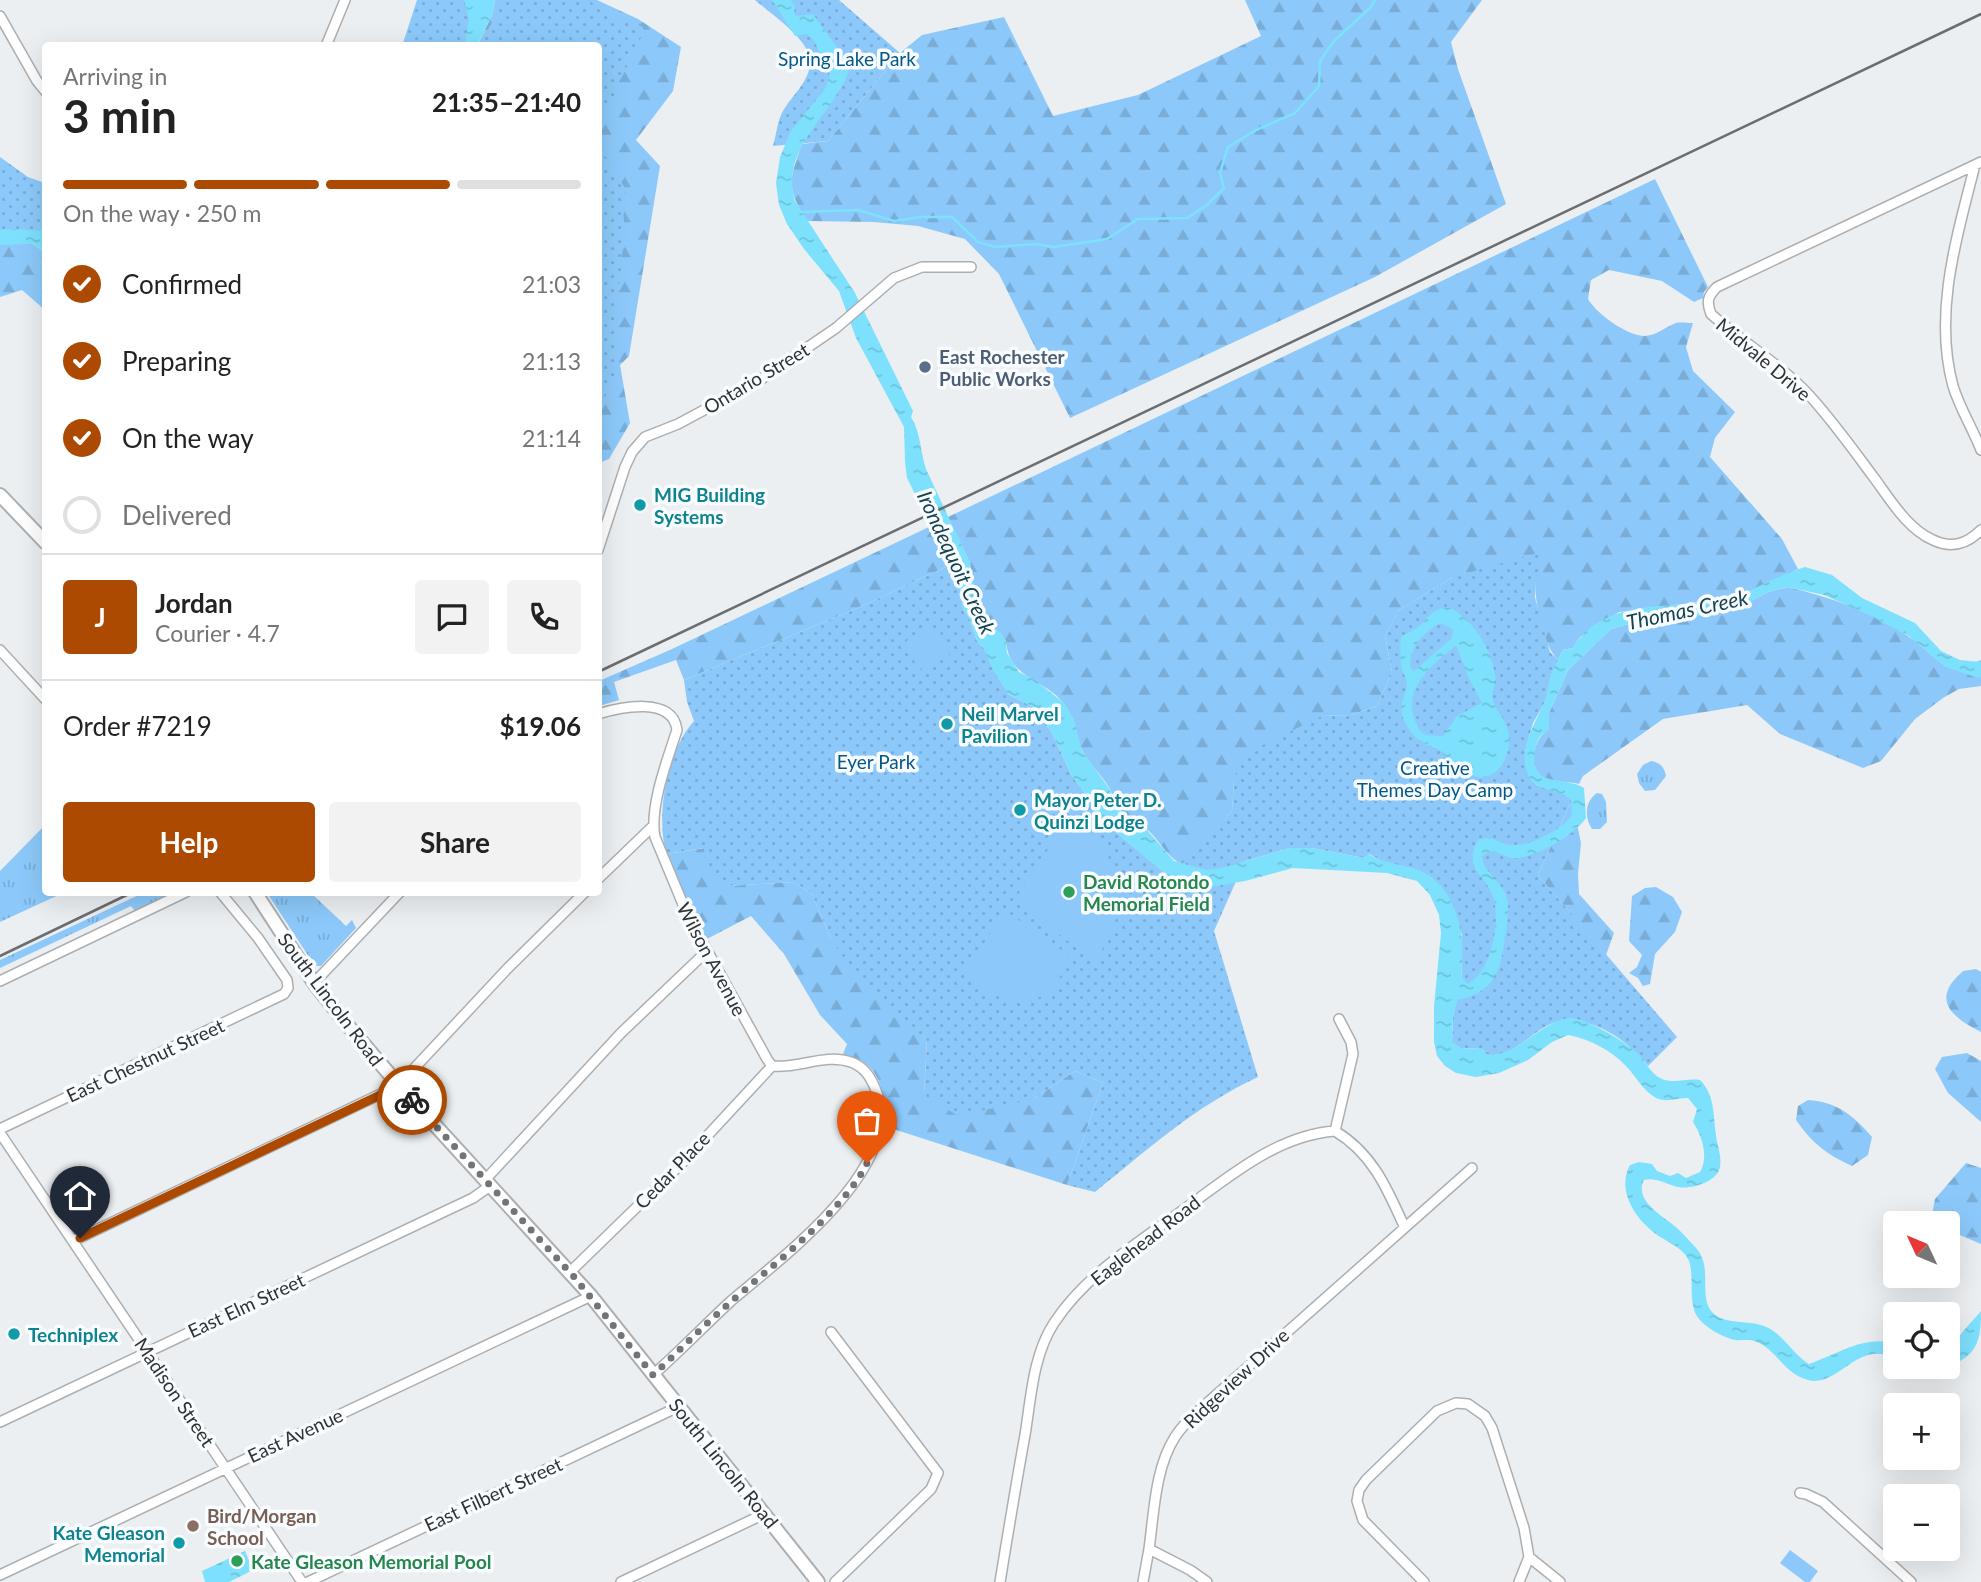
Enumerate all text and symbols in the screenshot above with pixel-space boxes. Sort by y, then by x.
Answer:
park label: Spring Lake Park [778,47,916,70]
text: Arriving in [63,62,167,90]
text: 21:35–21:40 [432,86,581,118]
text: 3 min [63,88,177,143]
text: On the way · 250 m [63,199,262,227]
icon: check [63,265,101,303]
text: Confirmed [122,268,242,300]
text: 21:03 [522,270,581,298]
street label: Midvale Drive [1712,313,1816,405]
street label: Ontario Street [699,337,813,418]
icon: check [63,342,101,380]
text: Preparing [122,345,231,377]
place label: East Rochester Public Works [939,345,1066,390]
text: 21:13 [522,347,581,375]
marker: East Rochester Public Works [917,359,933,375]
icon: check [63,419,101,457]
text: On the way [122,422,254,454]
text: 21:14 [522,424,581,452]
place label: MIG Building Systems [654,483,765,528]
water label: Irondequoit Creek [913,486,1002,639]
marker: MIG Building Systems [632,497,648,513]
text: Delivered [122,499,232,531]
button: chat [415,580,489,654]
button: phone [507,580,581,654]
water label: Thomas Creek [1624,584,1751,634]
text: Jordan [155,587,233,619]
text: J [94,601,106,633]
text: Courier · 4.7 [155,619,280,647]
place label: Neil Marvel Pavilion [961,702,1059,747]
text: Order #7219 [63,710,212,742]
text: $19.06 [499,710,581,742]
marker: Neil Marvel Pavilion [939,716,955,732]
park label: Eyer Park [837,750,916,773]
park label: Creative Themes Day Camp [1357,756,1513,801]
place label: Mayor Peter D. Quinzi Lodge [1034,788,1161,833]
button: Help [63,802,315,882]
button: Share [329,802,581,882]
marker: Mayor Peter D. Quinzi Lodge [1012,802,1028,818]
place label: David Rotondo Memorial Field [1083,870,1210,915]
marker: David Rotondo Memorial Field [1061,884,1077,900]
street label: Wilson Avenue [672,898,752,1020]
street label: South Lincoln Road [273,928,389,1070]
street label: East Chestnut Street [62,1013,228,1107]
courier [377,1065,447,1135]
icon: bike [393,1081,431,1119]
pin [837,1091,897,1163]
icon: bag [848,1102,886,1140]
street label: Cedar Place [630,1127,714,1213]
pin [50,1166,110,1238]
icon: home [61,1177,99,1215]
street label: Eaglehead Road [1086,1190,1204,1290]
north arrow [1883,1211,1960,1288]
map controls [1883,1211,1960,1561]
street label: East Elm Street [184,1268,308,1342]
button: locate [1883,1302,1960,1379]
place label: Techniplex [28,1323,118,1346]
street label: Ridgeview Drive [1179,1323,1293,1433]
marker: Techniplex [6,1326,22,1342]
street label: Madison Street [130,1333,220,1451]
street label: South Lincoln Road [665,1393,783,1533]
button: + [1883,1393,1960,1470]
street label: East Avenue [244,1403,346,1467]
street label: East Filbert Street [421,1452,566,1536]
button: − [1883,1484,1960,1561]
place label: Bird/Morgan School [207,1504,317,1549]
marker: Bird/Morgan School [185,1518,201,1534]
place label: Kate Gleason Memorial [52,1521,165,1566]
marker: Kate Gleason Memorial [171,1535,187,1551]
place label: Kate Gleason Memorial Pool [251,1550,492,1573]
marker: Kate Gleason Memorial Pool [229,1553,245,1569]

